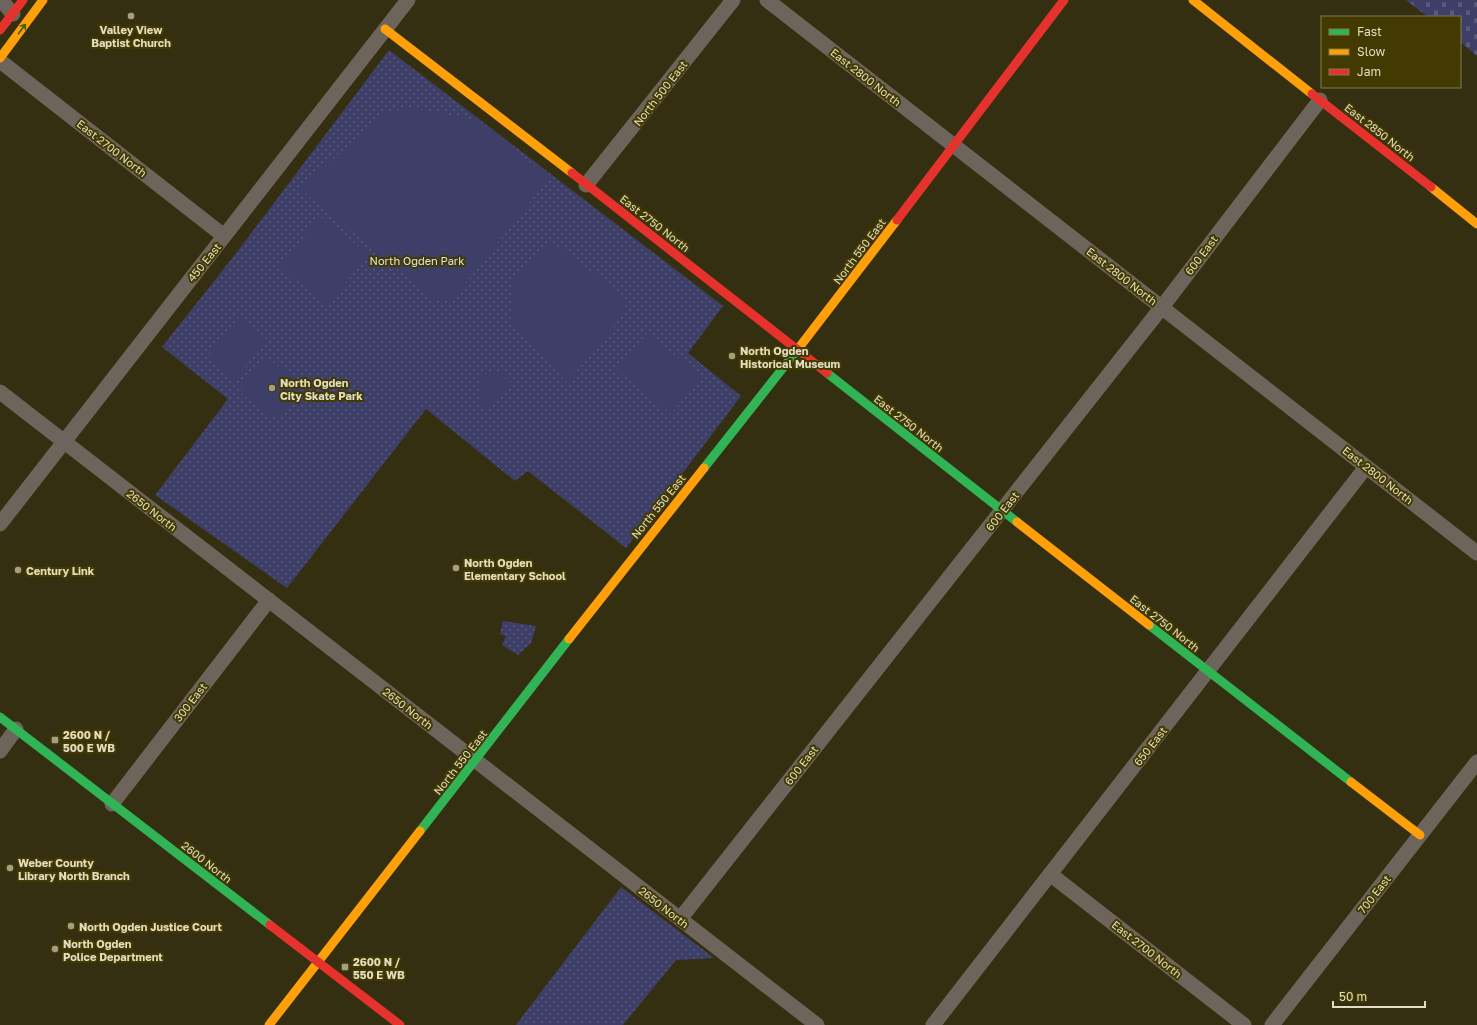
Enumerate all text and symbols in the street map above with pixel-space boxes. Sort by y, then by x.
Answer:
marker: Valley View Baptist Church [126,11,136,21]
legend [1321,16,1461,88]
place label: Valley View Baptist Church [91,23,171,49]
one-way arrow [18,24,26,35]
text: Fast [1357,24,1382,39]
text: Slow [1357,44,1385,59]
street label: East 2800 North [828,45,904,109]
street label: North 500 East [630,58,690,128]
text: Jam [1357,64,1381,79]
street label: East 2850 North [1342,101,1418,163]
street label: East 2700 North [74,117,150,179]
street label: East 2750 North [618,192,692,254]
street label: North 550 East [830,216,888,286]
street label: 600 East [1182,233,1220,277]
street label: 450 East [185,240,223,284]
street label: East 2800 North [1084,244,1160,308]
park label: North Ogden Park [370,254,464,267]
place label: North Ogden Historical Museum [740,344,840,370]
marker: North Ogden Historical Museum [727,351,737,361]
place label: North Ogden City Skate Park [280,376,363,402]
marker: North Ogden City Skate Park [267,383,277,393]
street label: East 2750 North [872,392,946,454]
street label: East 2800 North [1340,443,1416,507]
street label: North 550 East [628,471,688,541]
street label: 2650 North [125,487,179,533]
street label: 600 East [983,489,1021,533]
place label: North Ogden Elementary School [464,556,566,582]
marker: North Ogden Elementary School [451,563,461,573]
place label: Century Link [26,564,95,577]
marker: Century Link [13,565,23,575]
street label: East 2750 North [1128,592,1202,654]
street label: 300 East [171,680,209,724]
street label: 2650 North [381,685,435,731]
street label: 650 East [1131,724,1169,768]
street label: North 550 East [431,727,489,797]
place label: 2600 N / 500 E WB [63,728,115,754]
marker: 2600 N / 500 E WB [50,735,60,745]
street label: 600 East [782,743,820,787]
street label: 2600 North [179,838,235,886]
place label: Weber County Library North Branch [18,856,130,882]
marker: Weber County Library North Branch [5,863,15,873]
street label: 700 East [1355,872,1393,916]
street label: 2650 North [637,884,691,930]
street label: East 2700 North [1109,918,1185,980]
place label: North Ogden Justice Court [79,920,223,933]
marker: North Ogden Justice Court [66,921,76,931]
place label: North Ogden Police Department [63,937,163,963]
marker: North Ogden Police Department [50,944,60,954]
place label: 2600 N / 550 E WB [353,955,405,981]
marker: 2600 N / 550 E WB [340,962,350,972]
scale bar [1333,983,1425,1009]
text: 50 m [1339,989,1367,1004]

